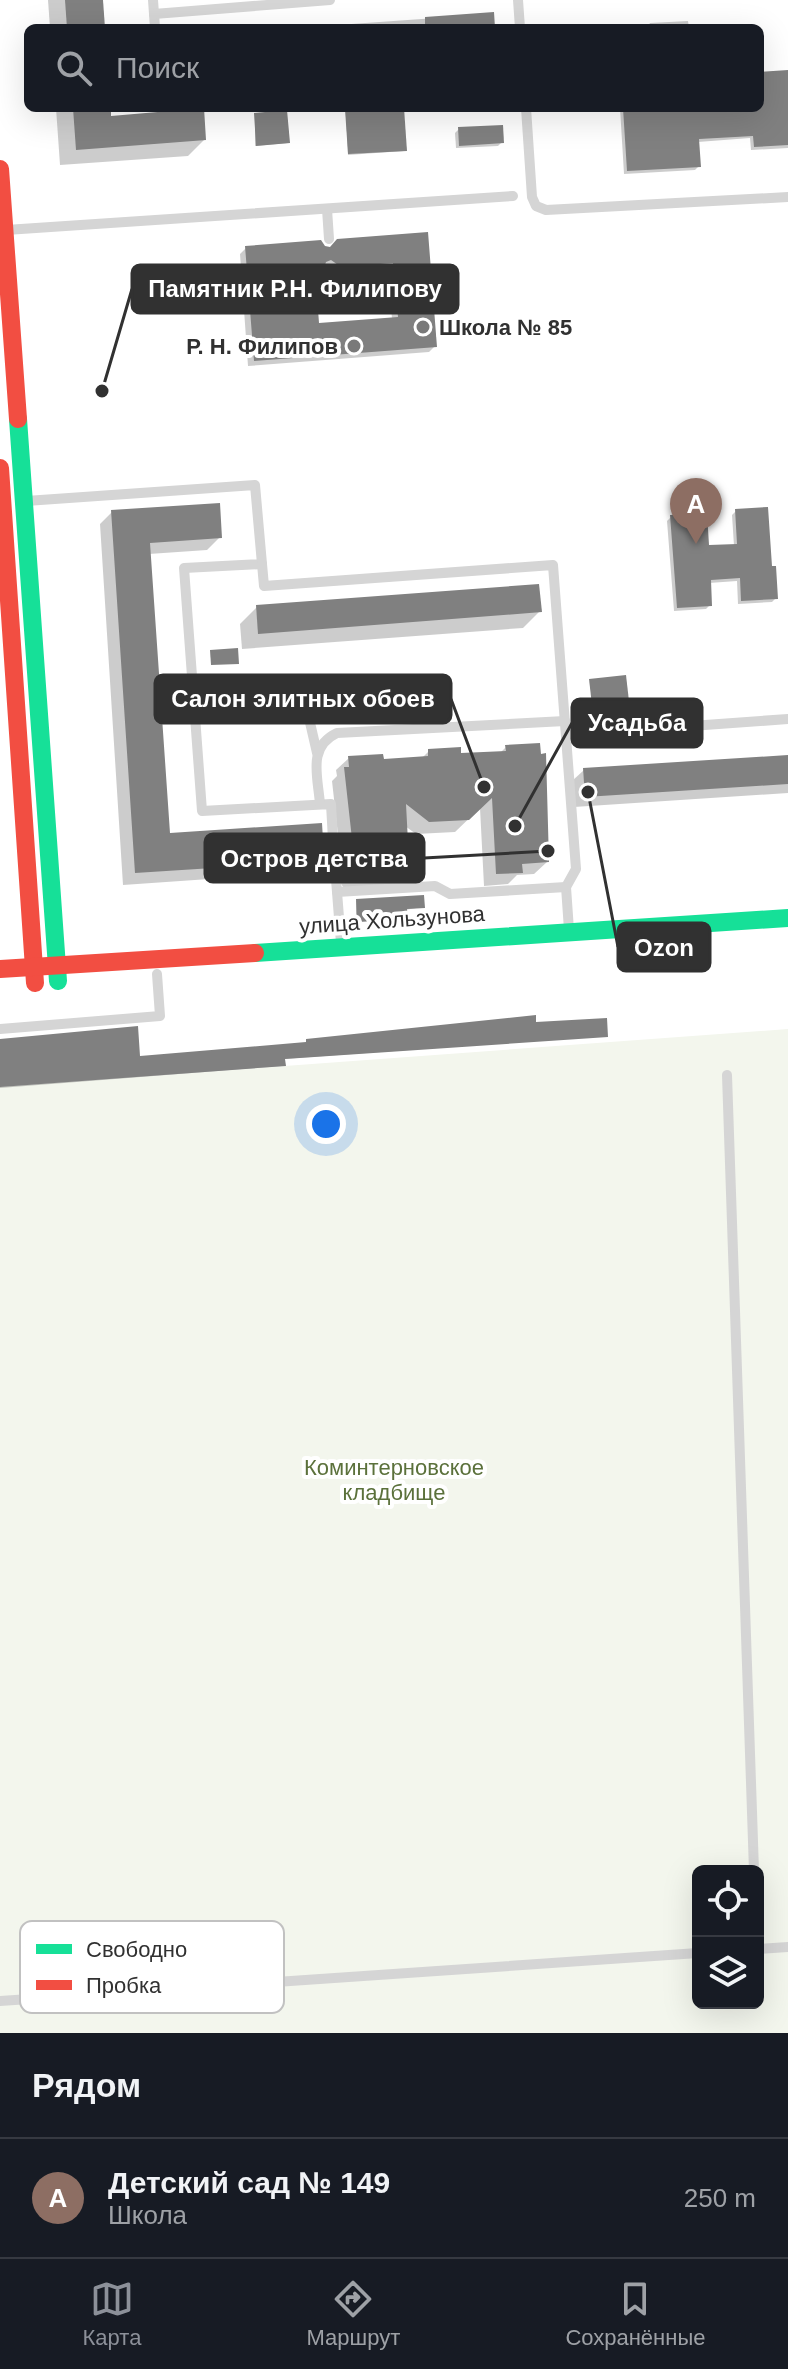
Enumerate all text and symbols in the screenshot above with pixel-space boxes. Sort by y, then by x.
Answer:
search box [24,24,764,112]
icon: search [52,46,96,90]
text: Поиск [116,51,199,84]
callout: Памятник Р.Н. Филипову [132,265,458,313]
text: Памятник Р.Н. Филипову [148,275,442,302]
place label: Школа № 85 [439,315,572,340]
marker: Школа № 85 [414,318,432,336]
place label: Р. Н. Филипов [186,334,338,359]
marker: Р. Н. Филипов [345,337,363,355]
pin: A [670,478,722,544]
callout: Салон элитных обоев [155,675,451,723]
text: Салон элитных обоев [171,685,435,712]
callout: Усадьба [572,699,702,747]
text: Усадьба [588,709,687,736]
callout: Остров детства [205,834,424,882]
text: Остров детства [220,845,408,872]
street label: улица Хользунова [298,901,486,939]
callout: Ozon [618,923,710,971]
text: Ozon [634,934,694,961]
your location [306,1104,346,1144]
park label: Коминтерновское кладбище [304,1455,484,1505]
map controls [692,1865,764,2009]
button: locate [692,1865,764,1937]
legend [20,1921,284,2013]
text: Свободно [86,1937,187,1962]
button: layers [692,1937,764,2009]
text: Пробка [86,1973,162,1998]
text: Рядом [32,2066,141,2104]
text: Детский сад № 149 [108,2166,390,2199]
text: A [49,2183,67,2213]
text: 250 m [684,2183,756,2213]
text: Школа [108,2200,187,2230]
tab: Карта [83,2277,141,2351]
tab: Маршрут [307,2277,400,2351]
tab: Сохранённые [565,2277,705,2351]

